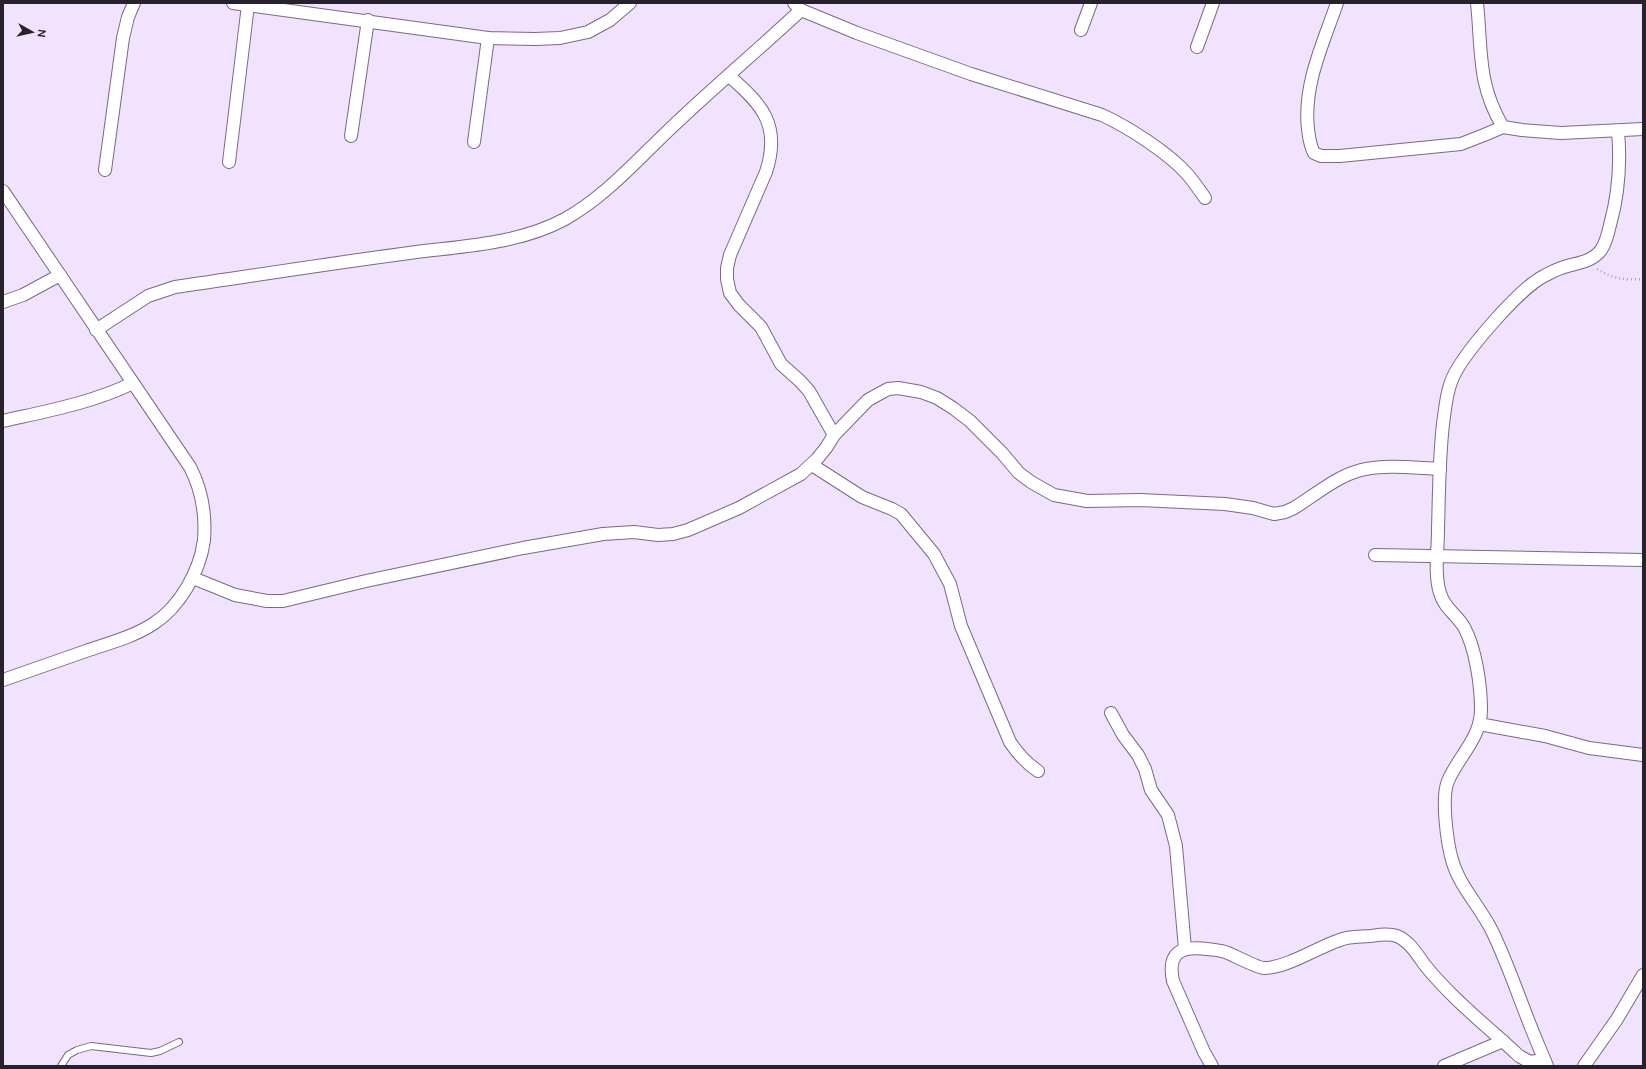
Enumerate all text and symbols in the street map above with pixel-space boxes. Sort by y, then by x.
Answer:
north arrow [12,12,52,52]
text: N [35,28,48,38]

